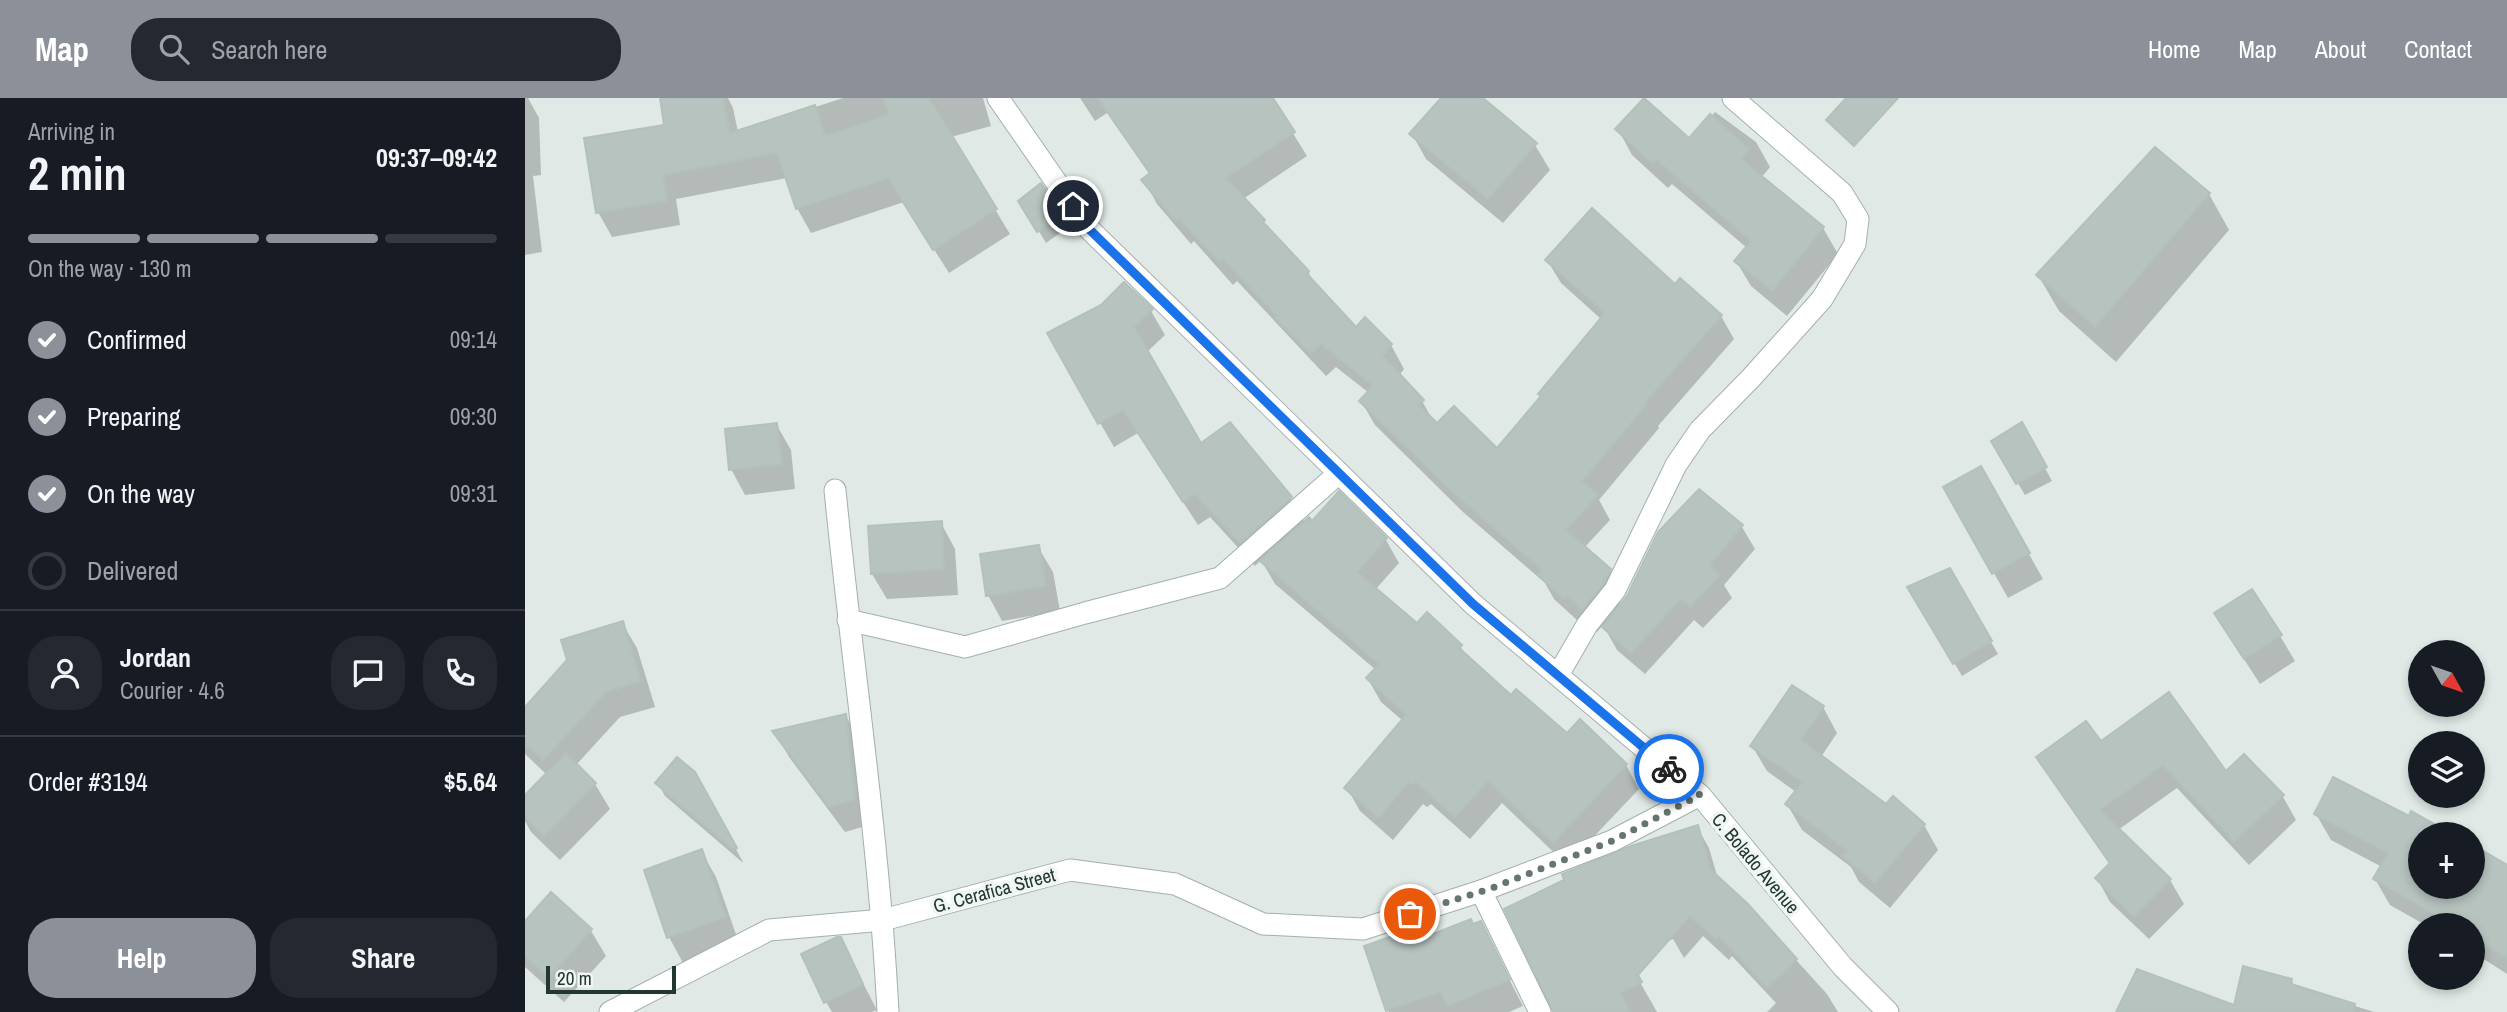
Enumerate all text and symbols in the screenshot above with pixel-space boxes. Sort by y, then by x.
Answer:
search box [131,18,621,81]
text: Map [35,27,89,71]
icon: search [155,30,193,68]
text: Search here [211,32,327,67]
text: Home [2148,33,2200,65]
text: Map [2238,33,2277,65]
text: About [2315,33,2366,65]
text: Contact [2404,33,2472,65]
text: Arriving in [28,116,115,147]
text: 09:37–09:42 [376,140,497,175]
text: 2 min [28,142,127,204]
pin [1043,176,1103,236]
icon: home [1054,187,1092,225]
text: On the way · 130 m [28,253,192,284]
icon: check [28,321,66,359]
text: Confirmed [87,322,187,357]
text: 09:14 [450,324,497,355]
icon: check [28,398,66,436]
text: Preparing [87,399,181,434]
text: 09:30 [450,401,497,432]
icon: check [28,475,66,513]
text: On the way [87,476,195,511]
text: 09:31 [450,478,497,509]
text: Delivered [87,553,178,588]
button: person [28,636,102,710]
button: chat [331,636,405,710]
button: phone [423,636,497,710]
text: Jordan [120,640,191,675]
north arrow [2408,640,2485,718]
map controls [2408,640,2485,990]
text: Courier · 4.6 [120,675,225,706]
button: layers [2408,731,2485,808]
courier [1634,734,1704,804]
icon: bike [1650,750,1688,788]
text: Order #3194 [28,764,148,799]
text: $5.64 [444,764,497,799]
street label: C. Bolado Avenue [1706,807,1806,919]
button: + [2408,822,2485,899]
street label: G. Cerafica Street [930,861,1059,919]
pin [1380,884,1440,944]
icon: bag [1391,895,1429,933]
button: − [2408,913,2485,990]
button: Help [28,918,256,998]
button: Share [270,918,497,998]
scale bar [546,963,675,995]
text: 20 m [557,965,592,991]

